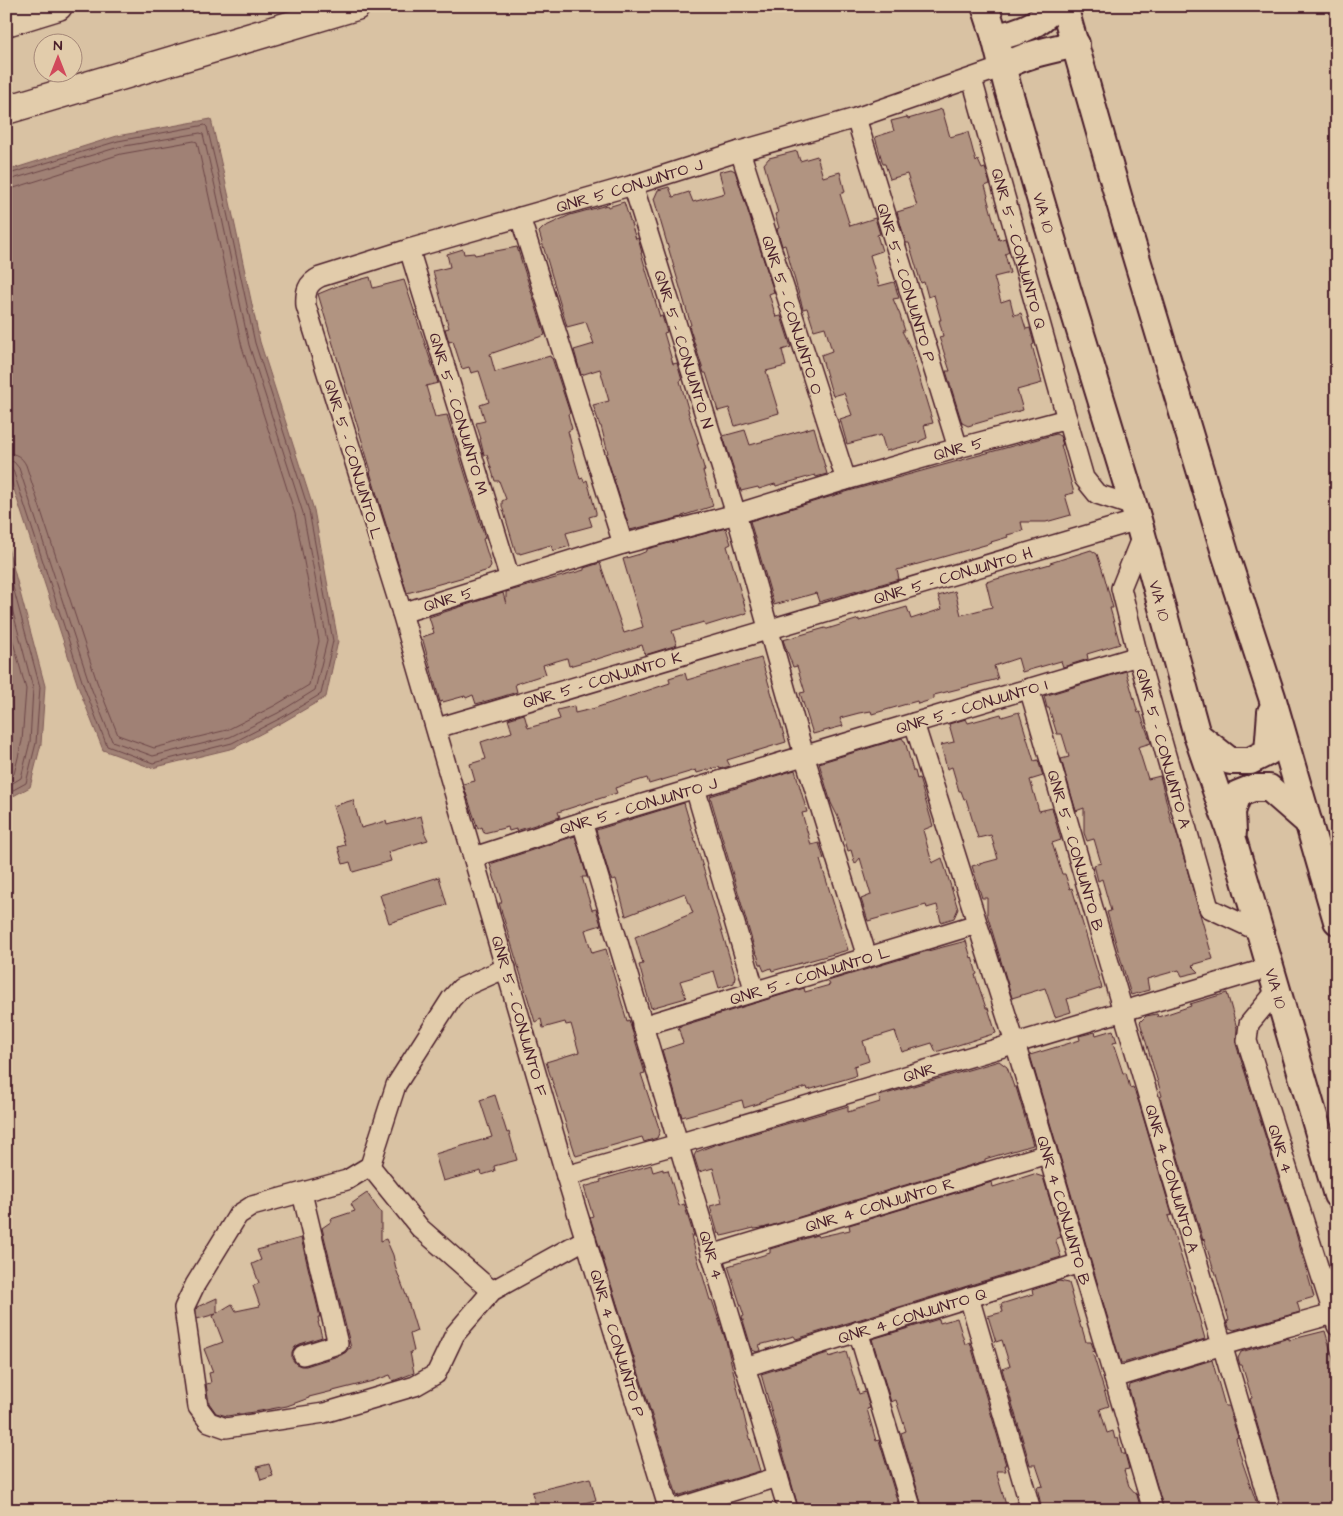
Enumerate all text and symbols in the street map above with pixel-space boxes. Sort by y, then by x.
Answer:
north arrow [32,32,82,82]
text: N [54,36,63,56]
street label: QNR 5 CONJUNTO J [554,153,706,218]
street label: QNR 5 - CONJUNTO Q [985,166,1051,332]
street label: VIA 10 [1027,190,1060,236]
street label: QNR 5 - CONJUNTO P [871,200,941,365]
street label: QNR 5 - CONJUNTO O [756,233,828,398]
street label: QNR 5 - CONJUNTO N [648,267,719,431]
street label: QNR 5 - CONJUNTO M [423,330,494,497]
street label: QNR 5 - CONJUNTO L [318,377,388,542]
street label: QNR 5 [931,432,986,467]
street label: QNR 5 - CONJUNTO H [871,542,1035,610]
street label: VIA 10 [1143,578,1175,624]
street label: QNR 5 [421,581,476,618]
street label: QNR 5 - CONJUNTO K [520,646,685,714]
street label: QNR 5 - CONJUNTO A [1130,666,1196,831]
street label: QNR 5 - CONJUNTO I [893,674,1050,740]
street label: QNR 5 - CONJUNTO B [1041,768,1109,934]
street label: QNR 5 - CONJUNTO J [557,772,720,841]
street label: QNR 5 - CONJUNTO F [486,933,553,1099]
street label: QNR 5 - CONJUNTO L [727,941,892,1011]
street label: VIA 10 [1259,966,1292,1012]
street label: QNR [900,1058,938,1088]
street label: QNR 4 CONJUNTO A [1139,1102,1204,1255]
street label: QNR 4 [1262,1122,1298,1176]
street label: QNR 4 CONJUNTO B [1031,1133,1096,1288]
street label: QNR 4 CONJUNTO R [803,1173,957,1238]
street label: QNR 4 [693,1228,728,1283]
street label: QNR 4 CONJUNTO P [584,1267,650,1420]
street label: QNR 4 CONJUNTO Q [835,1283,990,1349]

